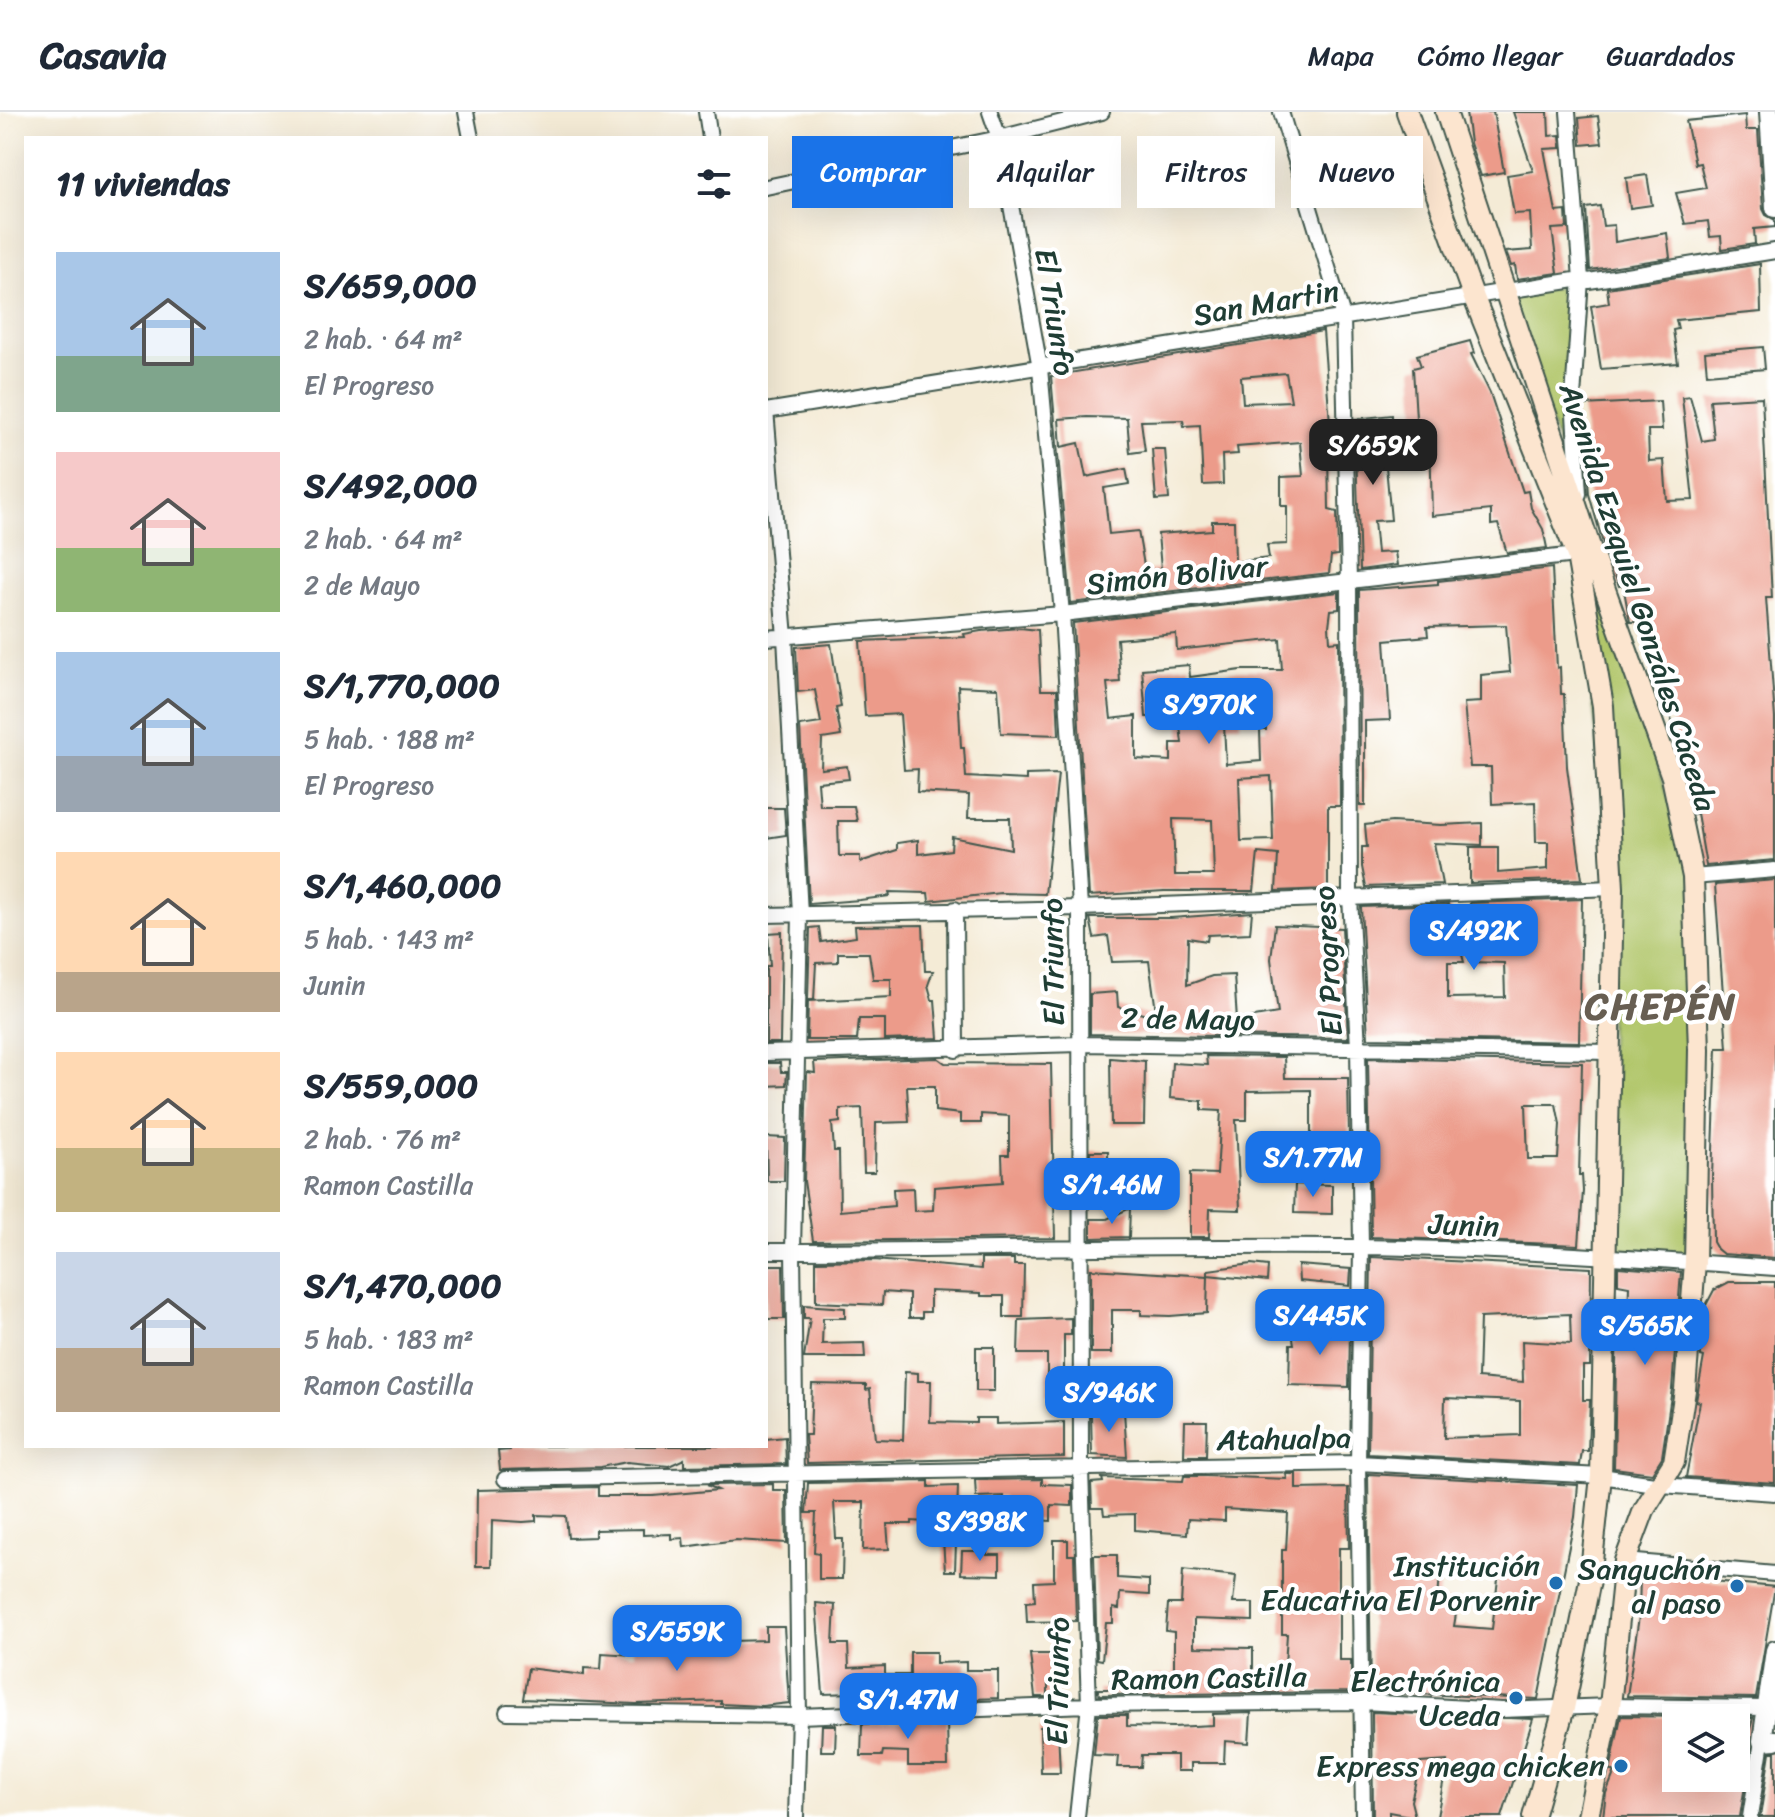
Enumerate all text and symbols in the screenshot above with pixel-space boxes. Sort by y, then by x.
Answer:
text: Casavia [40,22,167,89]
text: Mapa [1308,31,1374,80]
text: Cómo llegar [1418,31,1562,80]
text: Guardados [1606,31,1735,80]
chip: Comprar [792,136,953,208]
chip: Alquilar [969,136,1121,208]
chip: Filtros [1137,136,1275,208]
chip: Nuevo [1291,136,1423,208]
text: 11 viviendas [56,154,230,214]
icon: filters [692,162,736,206]
street label: El Triunfo [1018,245,1092,380]
text: S/659,000 [304,256,477,316]
street label: San Martin [1189,264,1343,342]
icon: home [120,284,216,380]
text: 2 hab. · 64 m² [304,316,463,362]
text: El Progreso [304,362,434,408]
street label: Avenida Ezequiel Gonzáles Cáceda [1543,375,1733,819]
pin: S/659K [1308,419,1438,487]
text: S/659K [1327,422,1419,468]
text: S/492,000 [304,456,478,516]
icon: home [120,484,216,580]
text: 2 hab. · 64 m² [304,516,463,562]
street label: Simón Bolivar [1084,538,1272,611]
text: 2 de Mayo [304,562,420,608]
text: S/1,770,000 [304,656,500,716]
pin: S/970K [1144,678,1274,746]
text: S/970K [1163,681,1255,727]
icon: home [120,684,216,780]
text: 5 hab. · 188 m² [304,716,475,762]
text: El Progreso [304,762,434,808]
text: S/1,460,000 [304,856,502,916]
icon: home [120,884,216,980]
street label: El Progreso [1297,884,1359,1037]
street label: El Triunfo [1025,897,1081,1027]
pin: S/492K [1409,904,1539,972]
text: S/492K [1428,907,1520,953]
text: 5 hab. · 143 m² [304,916,474,962]
text: Junin [304,962,365,1008]
district label: CHEPÉN [1584,973,1737,1040]
street label: 2 de Mayo [1120,991,1256,1047]
text: S/559,000 [304,1056,478,1116]
icon: home [120,1084,216,1180]
text: 2 hab. · 76 m² [304,1116,461,1162]
pin: S/1.77M [1239,1131,1387,1199]
text: S/1.77M [1263,1134,1363,1180]
pin: S/1.46M [1038,1158,1186,1226]
text: S/1.46M [1062,1161,1162,1207]
text: Ramon Castilla [304,1162,473,1208]
street label: Junin [1427,1197,1500,1253]
text: S/1,470,000 [304,1256,502,1316]
icon: home [120,1284,216,1380]
pin: S/445K [1255,1289,1385,1357]
text: S/445K [1273,1292,1367,1338]
pin: S/565K [1580,1299,1710,1367]
text: S/565K [1599,1302,1691,1348]
text: 5 hab. · 183 m² [304,1316,474,1362]
text: Ramon Castilla [304,1362,473,1408]
pin: S/946K [1044,1366,1174,1434]
text: S/946K [1063,1369,1155,1415]
street label: Atahualpa [1215,1411,1352,1467]
pin: S/398K [915,1495,1045,1563]
text: S/398K [935,1498,1025,1544]
place label: Institución Educativa El Porvenir [1260,1539,1542,1627]
place label: Sanguchón al paso [1578,1542,1721,1630]
marker: Institución Educativa El Porvenir [1547,1574,1565,1592]
marker: Sanguchón al paso [1728,1577,1746,1595]
pin: S/559K [612,1605,742,1673]
text: S/559K [631,1608,723,1654]
street label: El Triunfo [1030,1616,1086,1746]
street label: Ramon Castilla [1111,1649,1308,1707]
place label: Electrónica Uceda [1350,1654,1501,1742]
pin: S/1.47M [834,1673,982,1741]
text: S/1.47M [858,1676,958,1722]
marker: Electrónica Uceda [1507,1689,1525,1707]
map controls [1662,1704,1750,1792]
button: layers [1662,1704,1750,1792]
place label: Express mega chicken [1316,1739,1605,1793]
marker: Express mega chicken [1612,1757,1630,1775]

